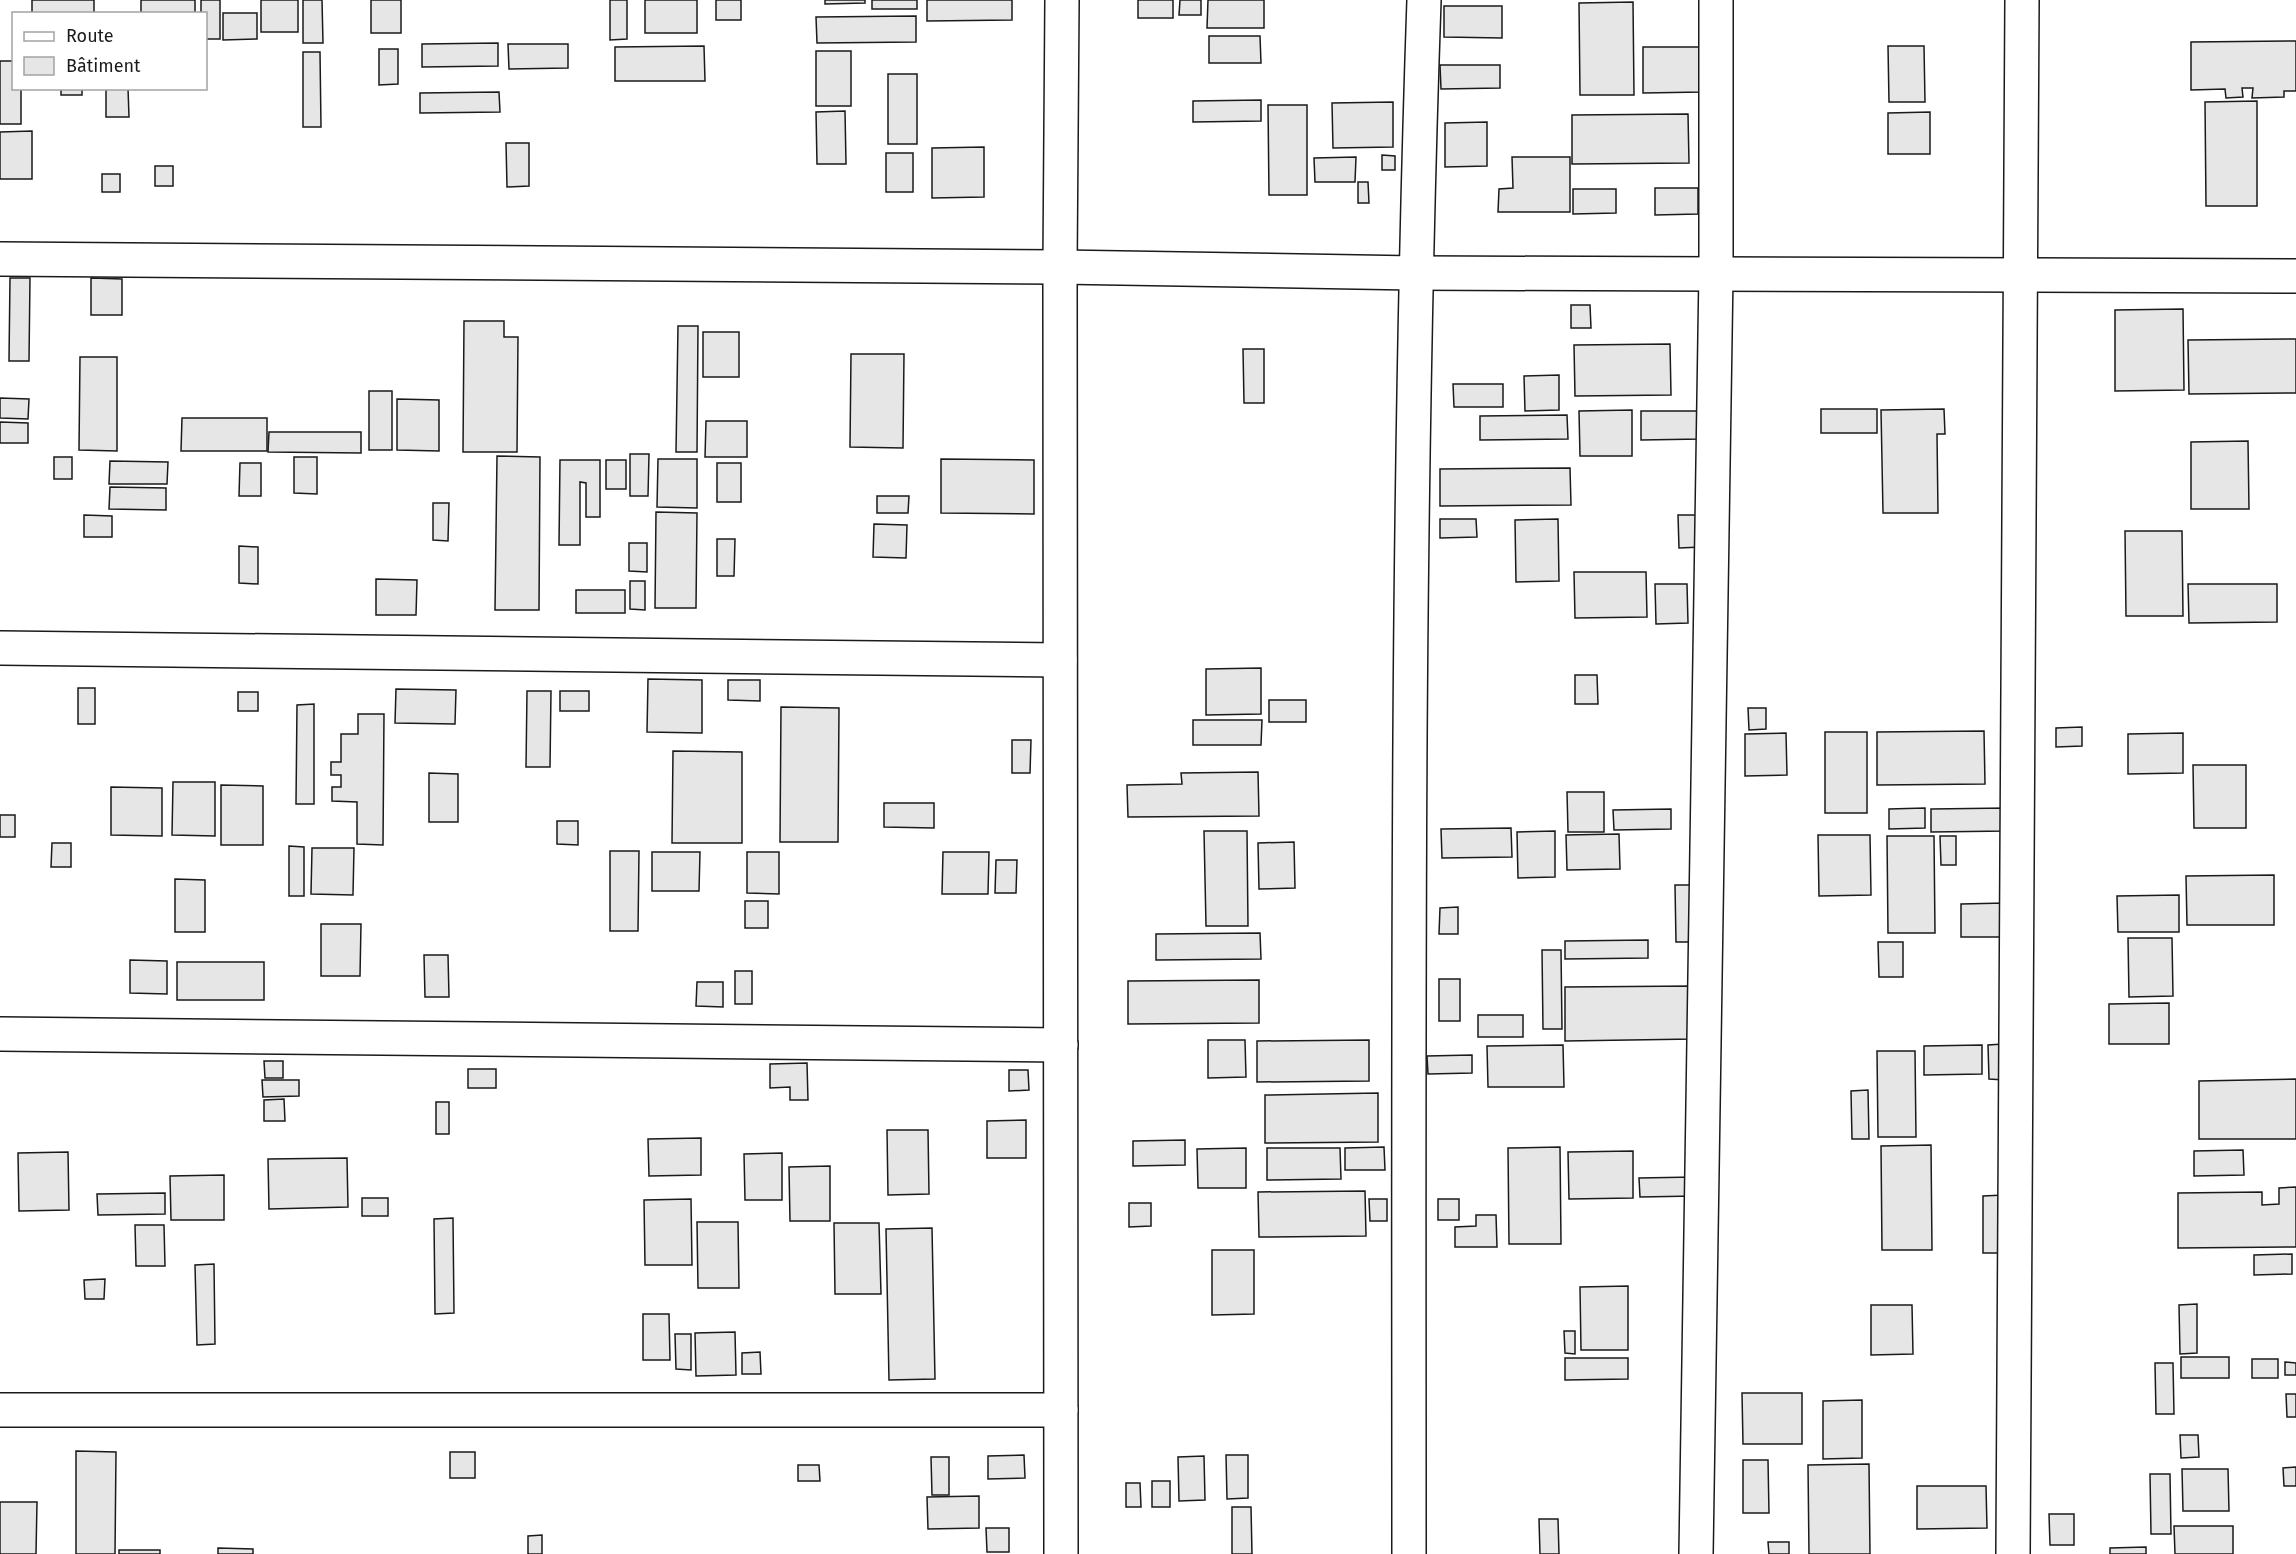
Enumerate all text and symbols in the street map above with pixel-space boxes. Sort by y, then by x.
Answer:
legend [12,12,207,90]
text: Route [66,25,114,47]
text: Bâtiment [66,55,141,77]

